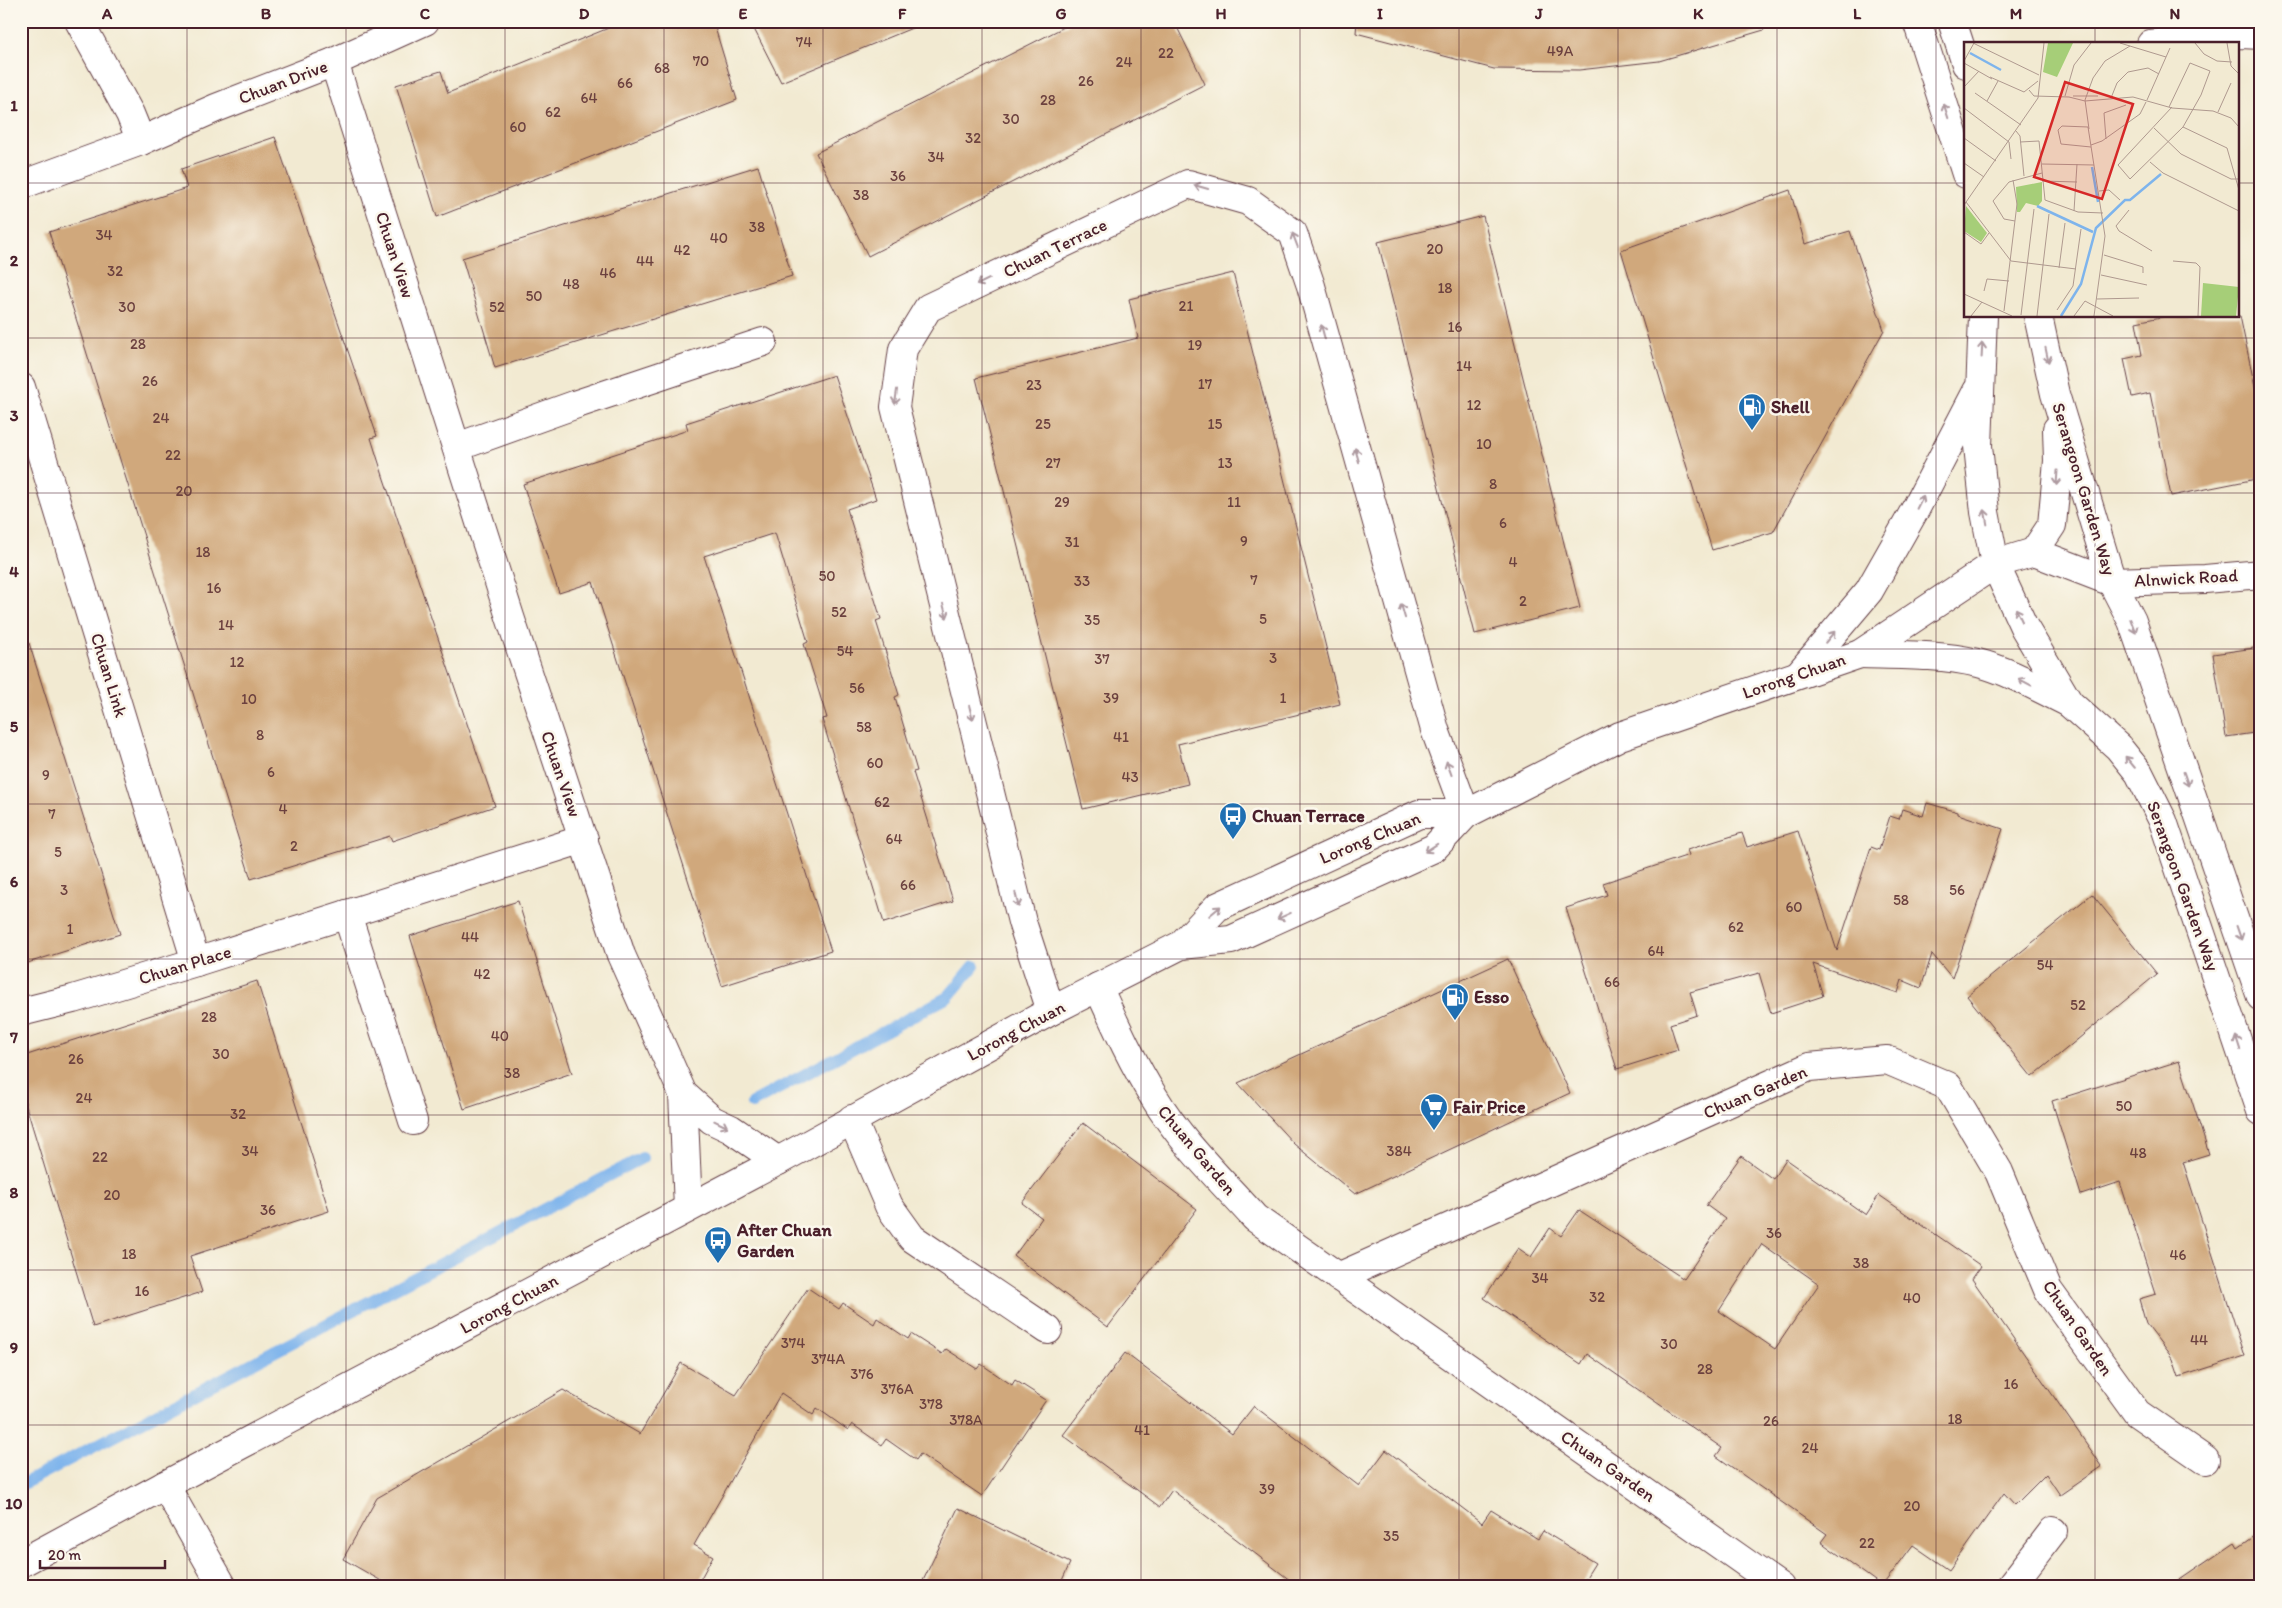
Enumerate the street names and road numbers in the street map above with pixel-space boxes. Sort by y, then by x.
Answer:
street label: Chuan Drive [235,55,331,109]
street label: Chuan View [371,209,419,301]
street label: Chuan Terrace [999,213,1111,283]
street label: Serangoon Garden Way [2047,400,2121,579]
street label: Alnwick Road [2134,564,2239,592]
street label: Chuan Link [86,630,132,720]
street label: Lorong Chuan [1739,648,1849,704]
street label: Chuan View [536,728,586,820]
street label: Serangoon Garden Way [2142,798,2224,975]
street label: Lorong Chuan [1316,807,1424,869]
street label: Chuan Place [136,941,234,989]
street label: Lorong Chuan [963,996,1069,1066]
street label: Chuan Garden [1700,1060,1811,1124]
street label: Chuan Garden [1153,1101,1241,1200]
street label: Lorong Chuan [456,1269,562,1339]
street label: Chuan Garden [2038,1276,2118,1380]
street label: Chuan Garden [1556,1425,1660,1507]

